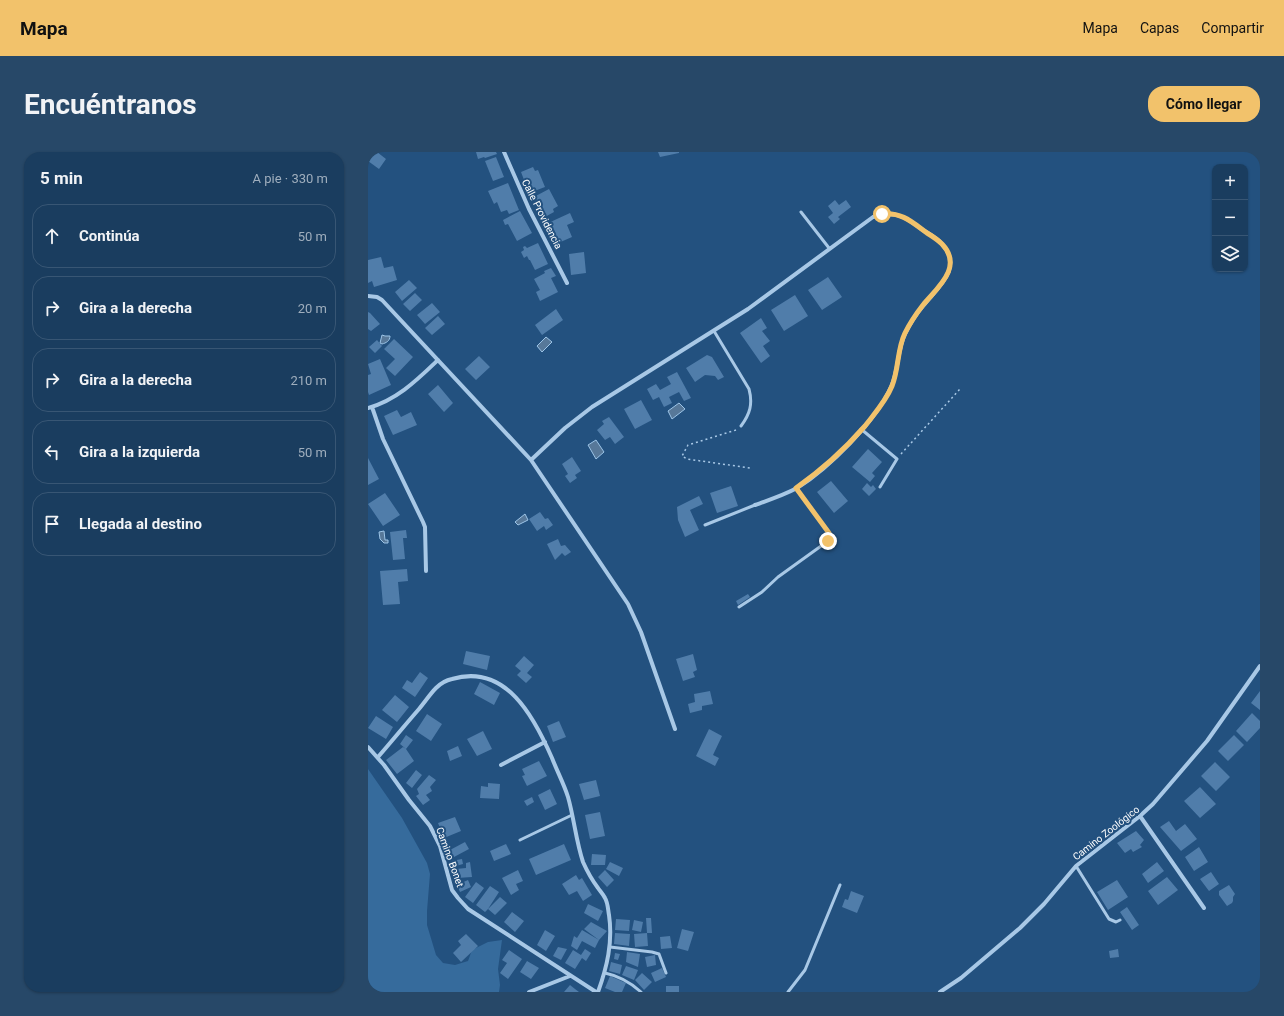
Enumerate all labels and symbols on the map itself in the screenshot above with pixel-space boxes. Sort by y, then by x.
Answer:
street label: Calle Providencia [520,177,564,251]
route start [873,205,891,223]
route end [819,532,837,550]
street label: Camino Zoológico [1071,803,1142,862]
street label: Camino Bonet [434,826,466,888]

